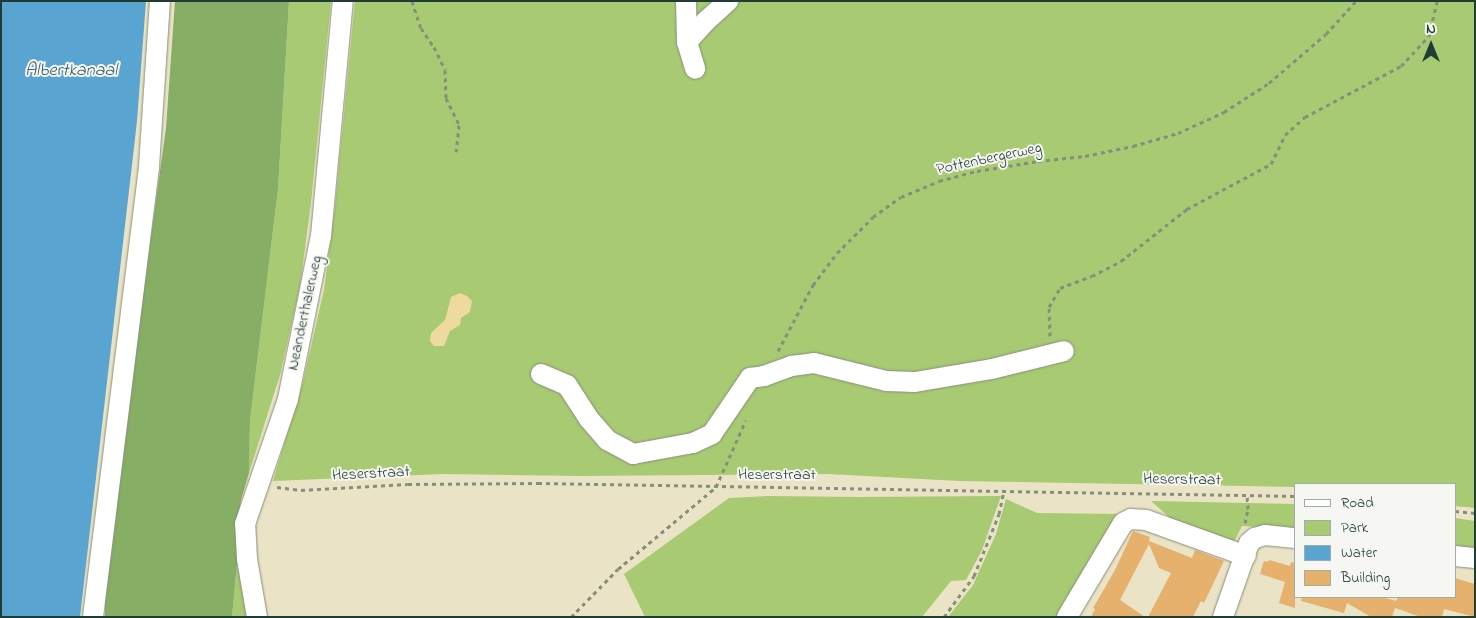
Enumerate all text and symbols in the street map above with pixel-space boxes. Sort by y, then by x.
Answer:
text: N [1426,19,1436,40]
north arrow [1406,20,1456,70]
water label: Albertkanaal [25,60,117,82]
street label: Pottenbergerweg [935,138,1043,180]
street label: Neanderthalerweg [283,254,327,372]
street label: Heserstraat [332,462,410,486]
street label: Heserstraat [738,465,816,485]
street label: Heserstraat [1143,470,1221,490]
legend [1294,483,1456,598]
text: Road [1341,492,1374,514]
text: Park [1341,517,1368,539]
text: Water [1341,542,1377,564]
text: Building [1341,567,1390,589]

